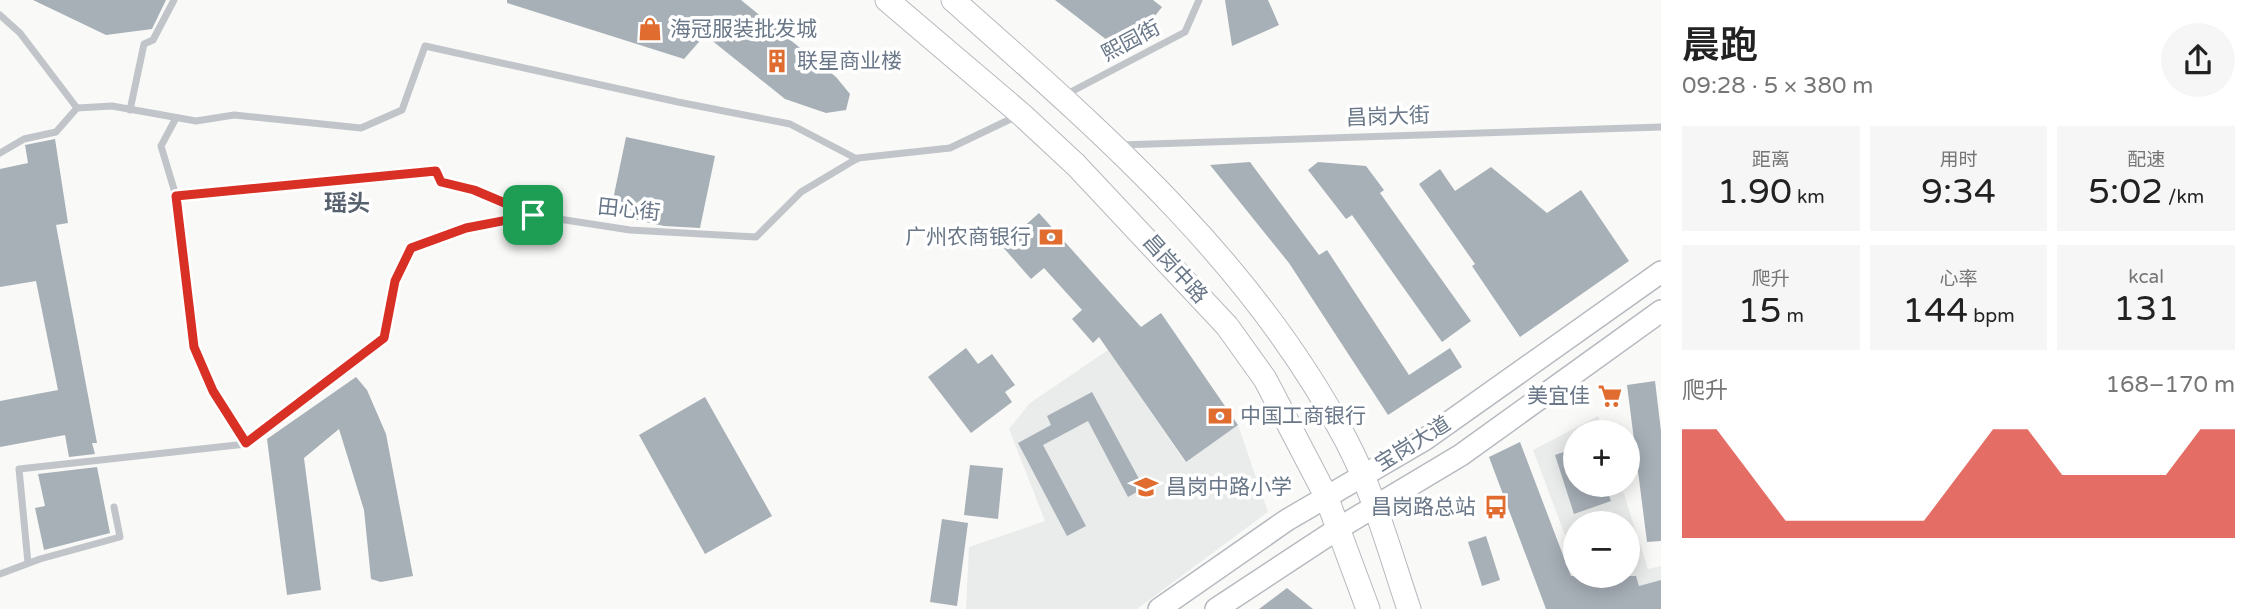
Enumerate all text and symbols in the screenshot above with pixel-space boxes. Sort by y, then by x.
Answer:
shop icon: 海冠服装批发城 [636,15,664,43]
street label: 熙园街 [1097,15,1165,67]
place label: 海冠服装批发城 [670,17,817,42]
text: 晨跑 [1682,23,1758,69]
button: share [2161,23,2235,97]
building icon: 联星商业楼 [763,47,791,75]
place label: 联星商业楼 [797,49,902,74]
text: 09:28 · 5 × 380 m [1682,72,1873,100]
street label: 昌岗大街 [1346,103,1430,131]
text: 距离 [1752,149,1790,171]
text: 用时 [1939,149,1978,171]
text: 配速 [2127,149,2165,171]
text: 1.90 [1717,171,1792,213]
text: 9:34 [1921,171,1996,213]
text: 5:02 [2088,171,2163,213]
pin [503,185,563,245]
text: km [1792,186,1825,208]
text: /km [2163,186,2204,208]
district label: 瑶头 [324,190,370,218]
street label: 田心街 [596,194,662,226]
icon: arrive [514,196,552,234]
bank icon: 广州农商银行 [1037,223,1065,251]
place label: 广州农商银行 [905,225,1031,250]
street label: 昌岗中路 [1138,229,1212,309]
text: kcal [2128,266,2164,288]
text: 爬升 [1752,268,1790,290]
text: 心率 [1939,268,1978,290]
text: 131 [2113,288,2179,330]
text: 15 [1738,290,1782,332]
text: 144 [1902,290,1968,332]
text: m [1782,305,1804,327]
text: bpm [1968,305,2015,327]
text: 168–170 m [2106,371,2235,399]
text: 爬升 [1682,377,1728,405]
supermarket icon: 美宜佳 [1596,382,1624,410]
place label: 美宜佳 [1527,384,1590,409]
bank icon: 中国工商银行 [1206,402,1234,430]
place label: 中国工商银行 [1240,404,1366,429]
street label: 宝岗大道 [1371,411,1455,477]
map controls [1563,420,1640,588]
button: + [1563,420,1640,497]
school or university icon: 昌岗中路小学 [1132,473,1160,501]
place label: 昌岗中路小学 [1166,475,1292,500]
bus stop icon: 昌岗路总站 [1482,493,1510,521]
place label: 昌岗路总站 [1371,495,1476,520]
button: − [1563,511,1640,588]

